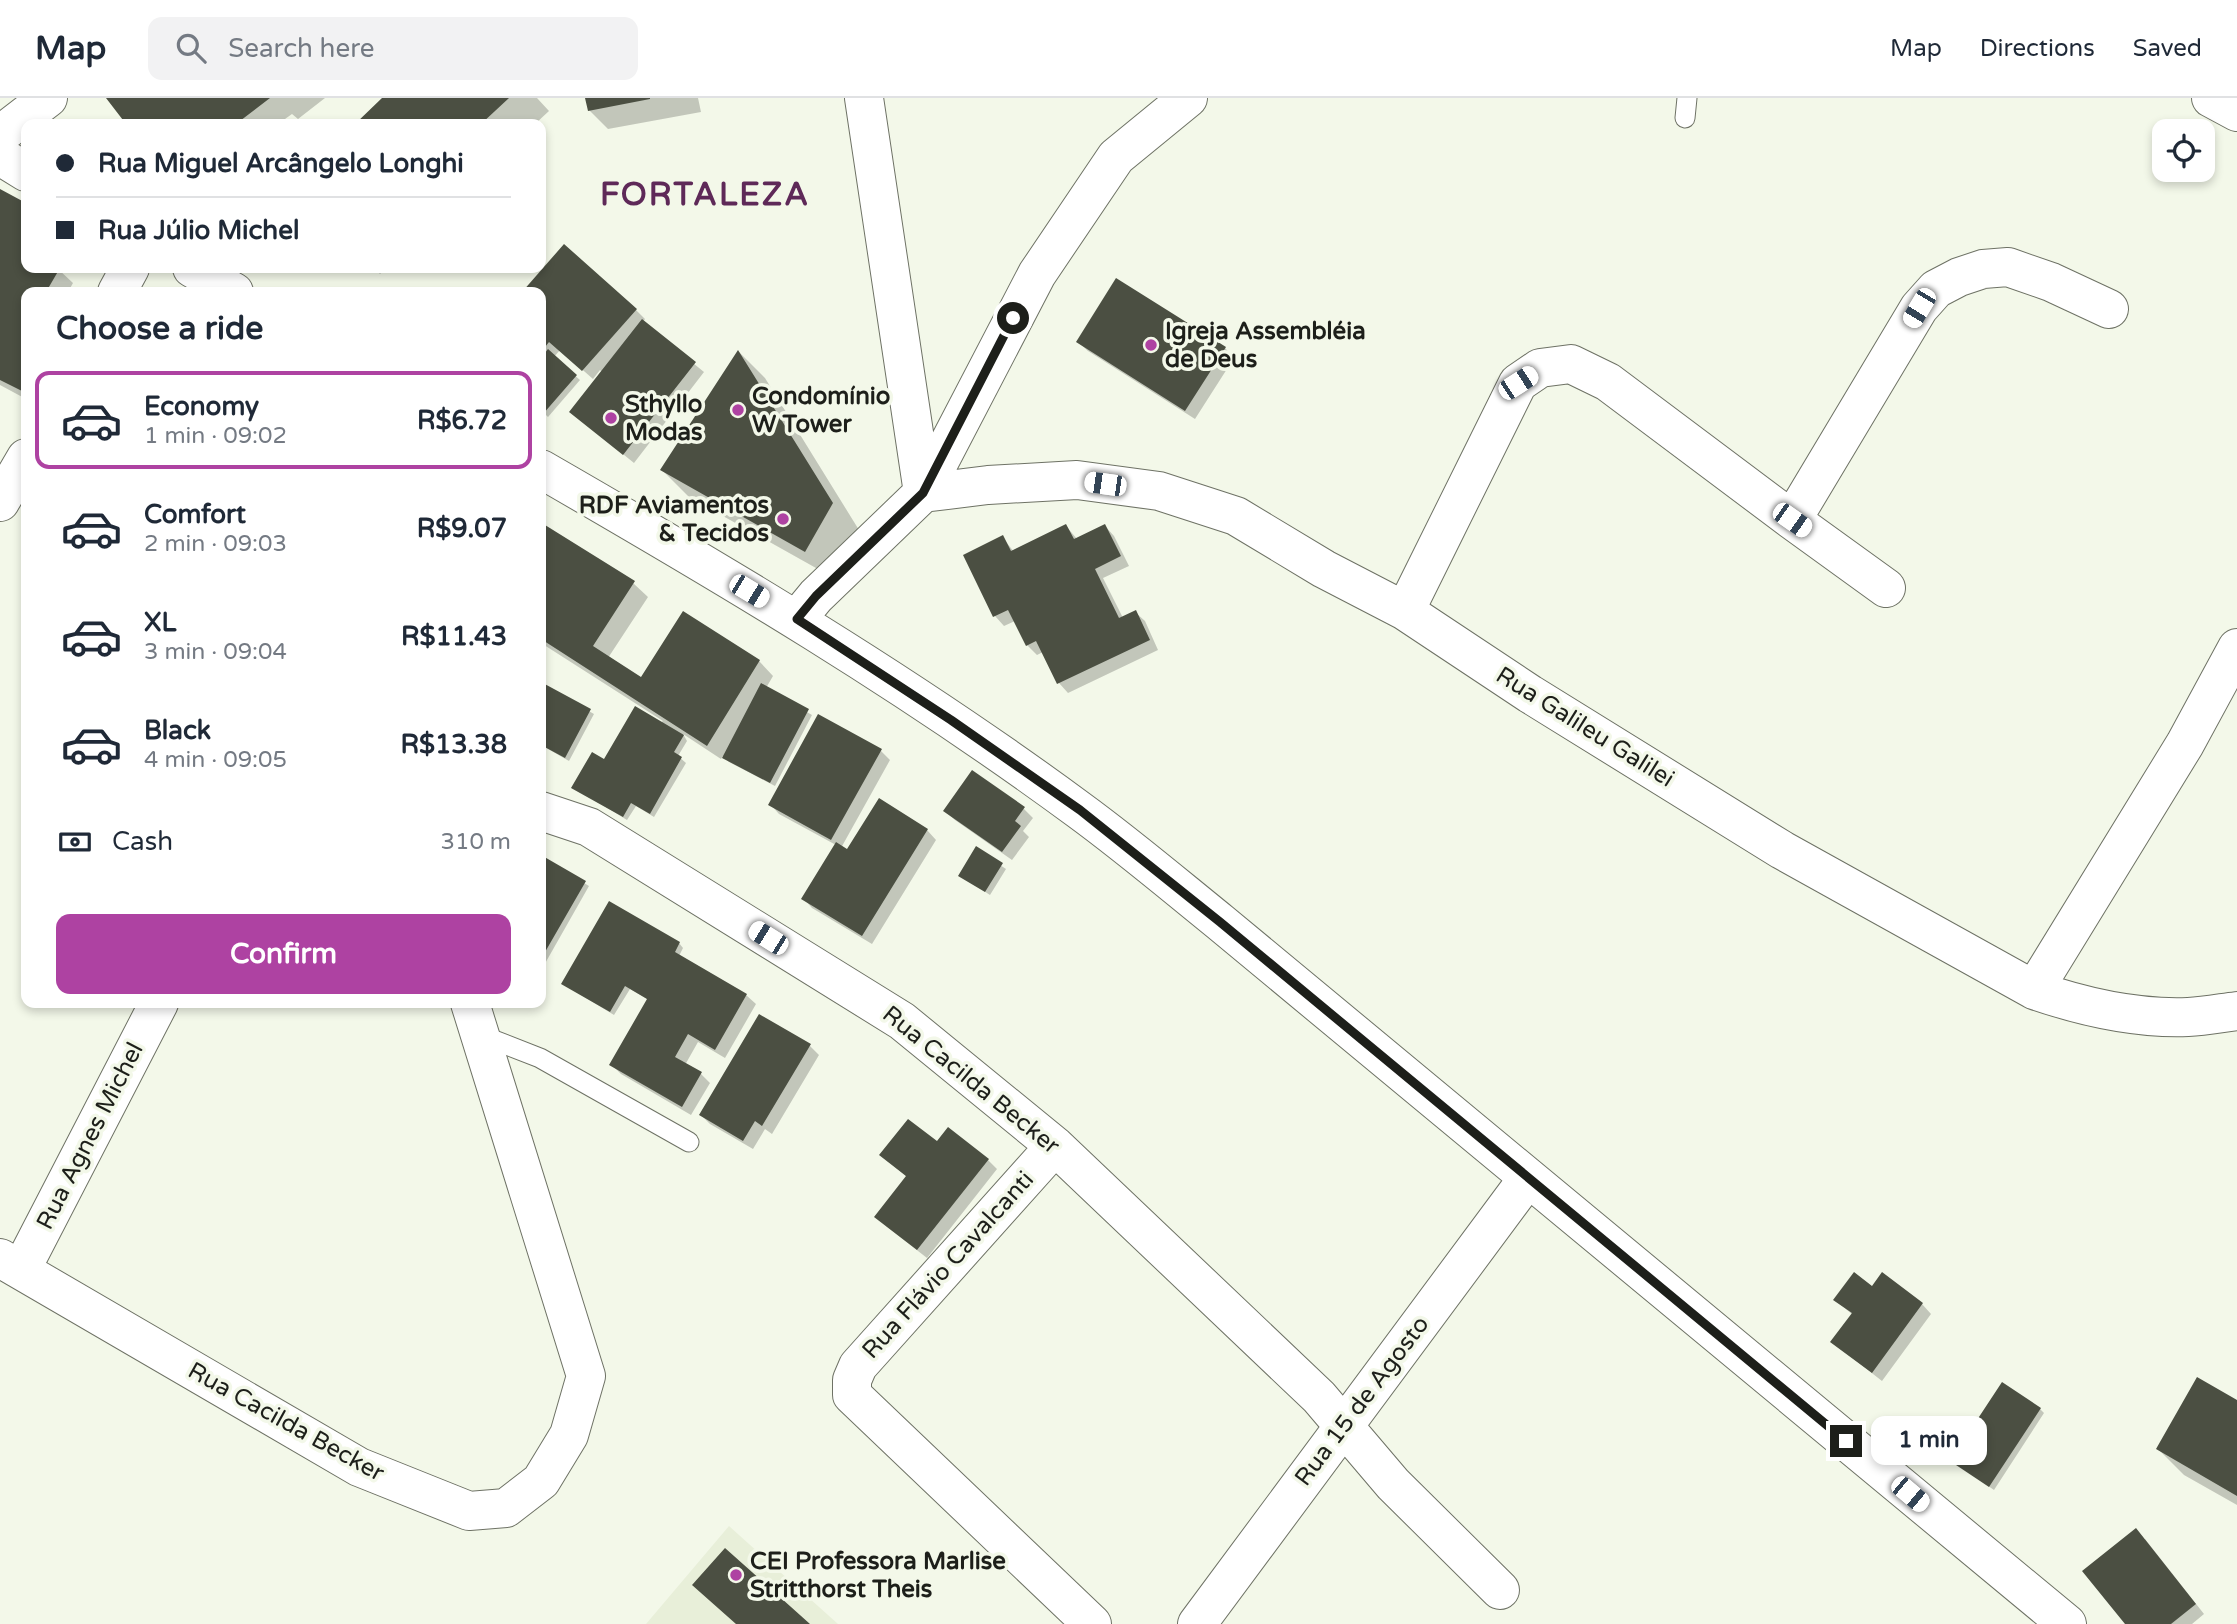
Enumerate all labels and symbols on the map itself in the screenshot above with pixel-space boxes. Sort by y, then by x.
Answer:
district label: FORTALEZA [600,176,810,214]
car [1900,285,1939,331]
route start [997,302,1029,334]
place label: Igreja Assembléia de Deus [1165,317,1366,374]
marker: Igreja Assembléia de Deus [1143,337,1159,353]
car [1495,363,1542,403]
place label: Condomínio W Tower [752,382,890,439]
place label: Sthyllo Modas [625,390,703,447]
marker: Condomínio W Tower [730,402,746,418]
marker: Sthyllo Modas [603,410,619,426]
car [1083,471,1128,497]
place label: RDF Aviamentos & Tecidos [579,491,769,548]
car [1769,499,1816,541]
marker: RDF Aviamentos & Tecidos [775,511,791,527]
car [726,571,773,611]
street label: Rua Galileu Galilei [1491,660,1679,794]
car [745,918,792,958]
street label: Rua Cacilda Becker [876,1000,1066,1161]
street label: Rua Agnes Michel [30,1038,150,1234]
street label: Rua Flávio Cavalcanti [856,1165,1040,1365]
street label: Rua 15 de Agosto [1289,1310,1435,1492]
street label: Rua Cacilda Becker [183,1356,390,1488]
callout: 1 min [1870,1416,1986,1466]
route end [1830,1425,1862,1457]
car [1888,1472,1933,1516]
place label: CEI Professora Marlise Stritthorst Theis [750,1547,1006,1604]
marker: CEI Professora Marlise Stritthorst Theis [728,1567,744,1583]

